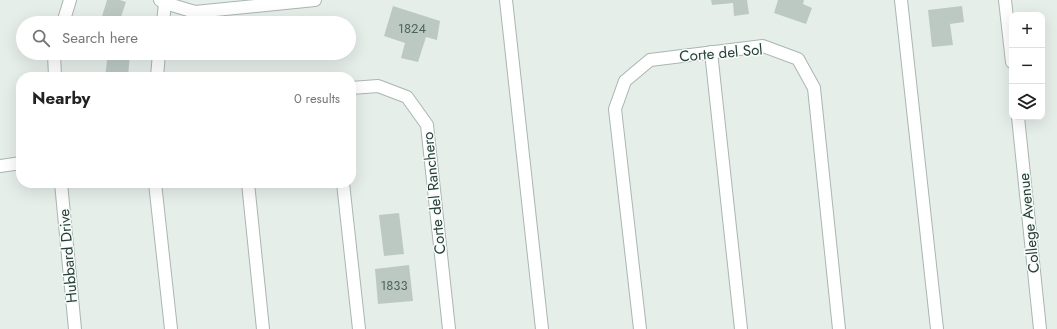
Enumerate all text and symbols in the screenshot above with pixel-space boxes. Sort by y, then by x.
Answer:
map controls [1009,12,1045,120]
button: + [1009,12,1045,48]
search box [16,16,356,60]
house number: 1824 [398,19,426,38]
icon: search [30,27,52,49]
text: Search here [62,27,138,49]
street label: Corte del Sol [678,38,764,68]
button: − [1009,48,1045,84]
button: layers [1009,84,1045,120]
text: Nearby [32,86,90,110]
text: 0 results [294,89,340,108]
street label: Corte del Ranchero [417,131,451,255]
street label: College Avenue [1013,172,1045,274]
street label: Hubbard Drive [53,208,83,304]
house number: 1833 [380,276,408,295]

